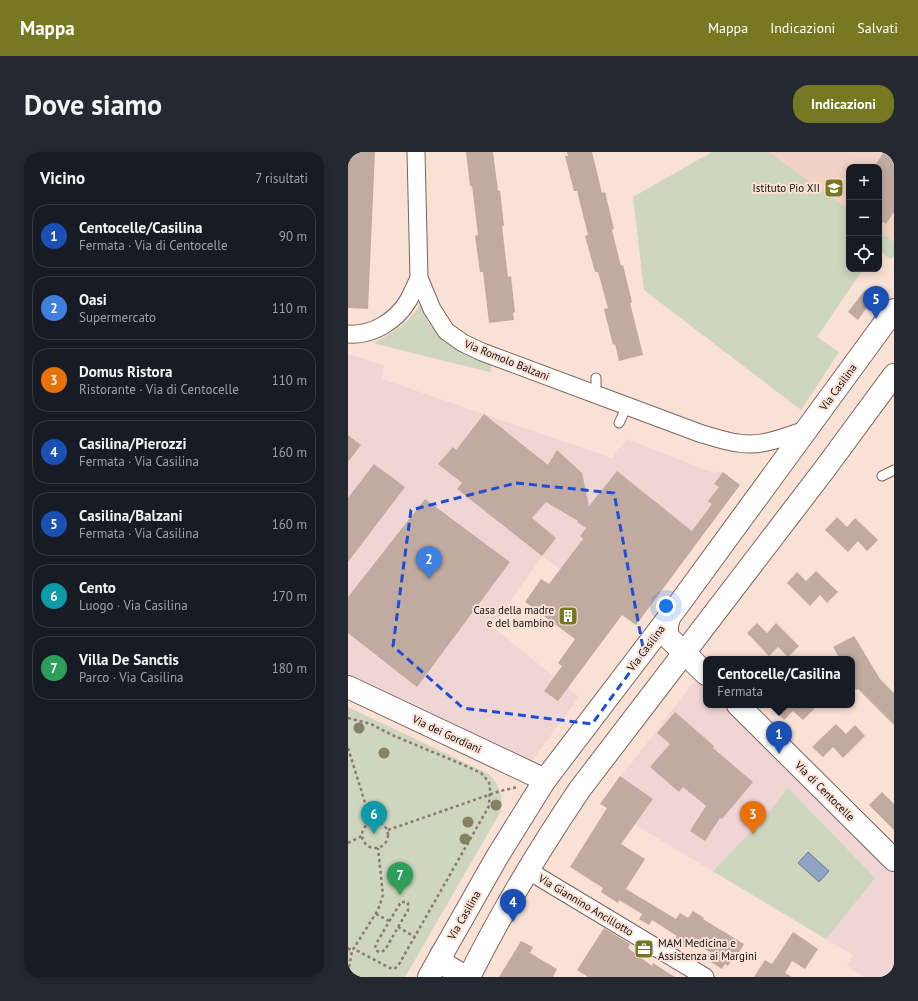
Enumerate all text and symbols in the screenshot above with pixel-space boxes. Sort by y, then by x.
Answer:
text: Mappa [20,16,75,40]
text: Mappa [708,19,748,37]
text: Indicazioni [770,19,835,37]
text: Salvati [857,19,898,37]
button: Indicazioni [793,85,894,123]
text: Dove siamo [24,86,162,123]
map controls [846,164,882,272]
button: + [846,164,882,200]
text: Vicino [40,167,85,189]
text: 7 risultati [255,170,308,187]
school or university icon: Istituto Pio XII [823,177,845,199]
place label: Istituto Pio XII [753,181,820,195]
button: − [846,200,882,236]
text: Centocelle/Casilina [79,218,202,237]
text: 1 [50,228,58,245]
text: 90 m [279,228,307,245]
button: locate [846,236,882,272]
text: Fermata · Via di Centocelle [79,237,228,254]
pin: 5 [863,286,889,319]
text: Oasi [79,290,107,309]
text: 2 [50,300,58,317]
text: 110 m [272,300,307,317]
text: Supermercato [79,309,156,326]
street label: Via Romolo Balzani [461,336,552,384]
street label: Via Casilina [816,361,860,414]
text: Domus Ristora [79,362,172,381]
text: 3 [50,372,58,389]
text: 110 m [272,372,307,389]
text: Ristorante · Via di Centocelle [79,381,239,398]
text: Casilina/Pierozzi [79,434,186,453]
text: 4 [50,444,58,461]
text: 160 m [272,444,307,461]
text: Fermata · Via Casilina [79,453,199,470]
text: Casilina/Balzani [79,506,182,525]
text: 5 [50,516,58,533]
text: 160 m [272,516,307,533]
text: Fermata · Via Casilina [79,525,199,542]
pin: 2 [416,546,442,579]
text: Cento [79,578,116,597]
text: 6 [50,588,58,605]
text: 170 m [272,588,307,605]
your location [656,596,676,616]
text: Luogo · Via Casilina [79,597,188,614]
place label: Casa della madre e del bambino [473,603,554,630]
building icon: Casa della madre e del bambino [557,605,579,627]
street label: Via Casilina [623,622,668,675]
text: Villa De Sanctis [79,650,179,669]
popup [703,656,855,708]
text: 7 [50,660,58,677]
text: 180 m [272,660,307,677]
text: Centocelle/Casilina [717,664,841,683]
text: Parco · Via Casilina [79,669,183,686]
text: Fermata [717,683,763,700]
street label: Via dei Gordiani [409,711,484,756]
pin: 1 [766,721,792,754]
street label: Via di Centocelle [792,758,858,824]
pin: 6 [361,801,387,834]
pin: 3 [740,801,766,834]
pin: 7 [387,862,413,895]
street label: Via Giannino Ancillotto [535,871,636,939]
street label: Via Casilina [444,888,484,943]
pin: 4 [500,889,526,922]
place label: MAM Medicina e Assistenza ai Margini [658,936,757,963]
office icon: MAM Medicina e Assistenza ai Margini [633,938,655,960]

